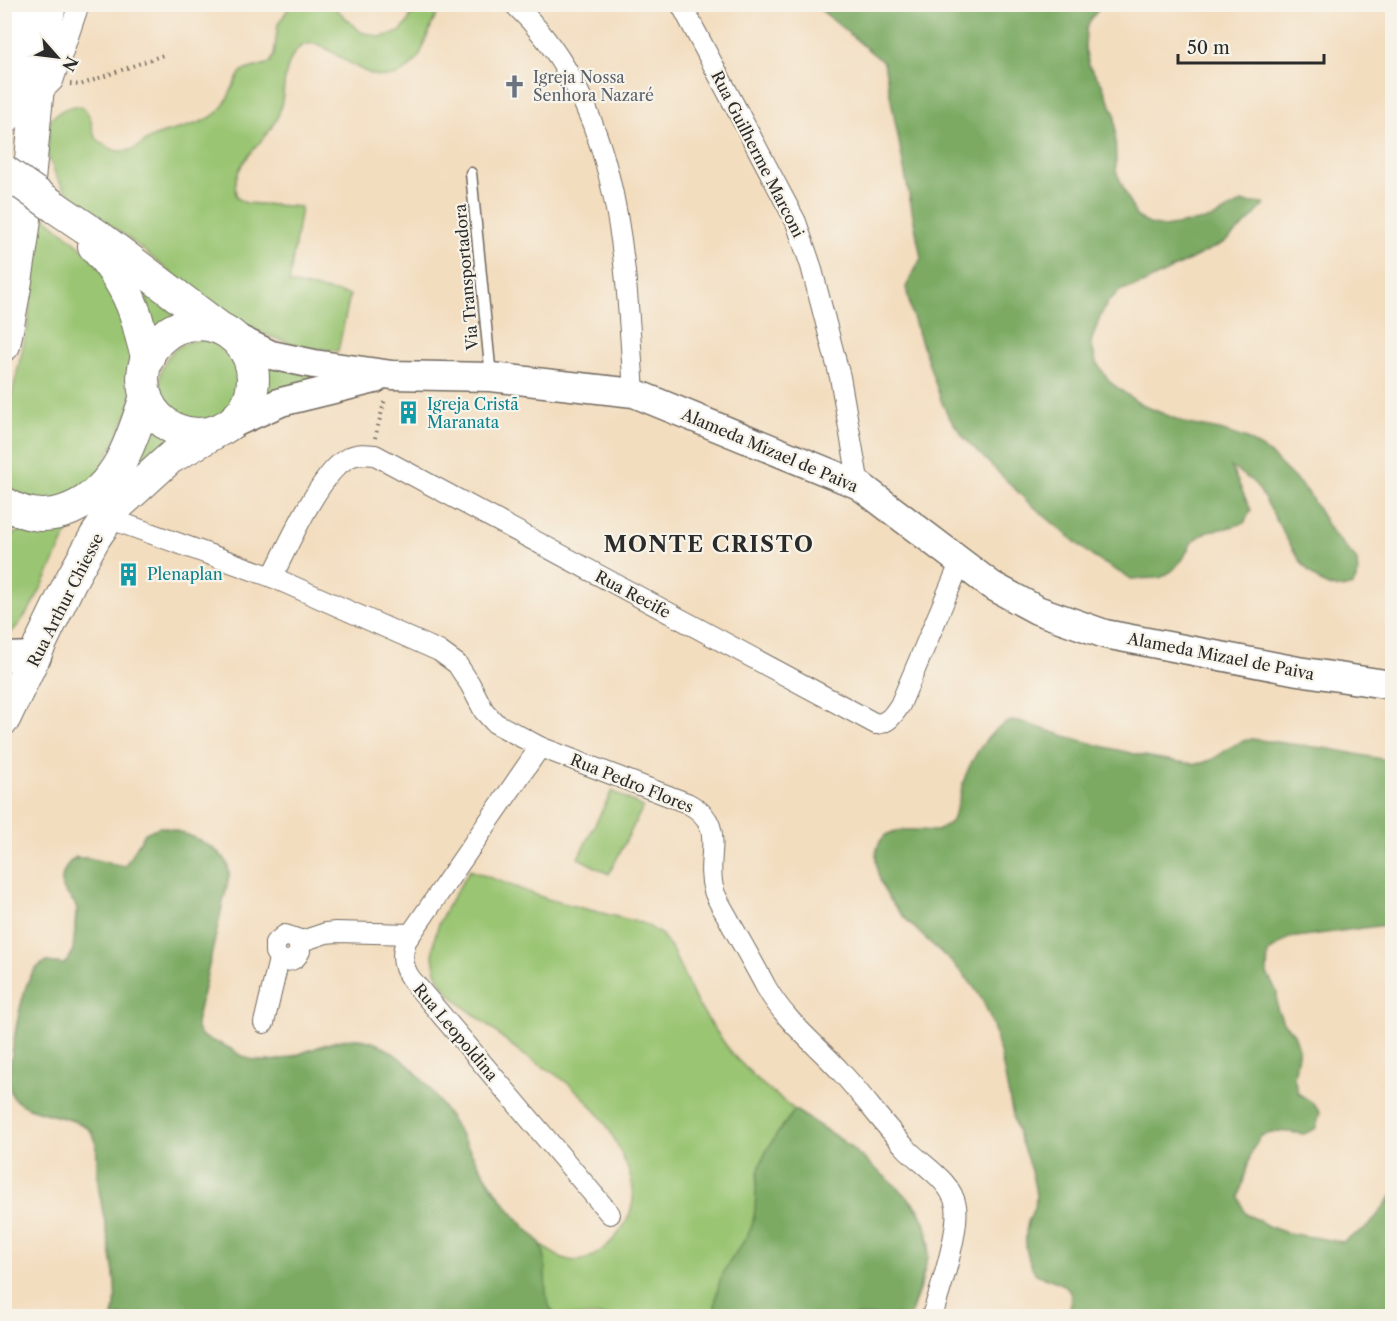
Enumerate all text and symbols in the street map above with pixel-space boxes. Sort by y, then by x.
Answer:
north arrow [27,27,87,87]
scale bar [1178,27,1324,65]
text: 50 m [1187,37,1230,59]
text: N [58,53,82,75]
place label: Igreja Nossa Senhora Nazaré [533,67,654,105]
street label: Rua Guilherme Marconi [707,67,809,241]
church icon: Igreja Nossa Senhora Nazaré [502,73,528,99]
street label: Via Transportadora [450,202,482,352]
place label: Igreja Cristã Maranata [427,394,519,432]
building icon: Igreja Cristã Maranata [396,400,422,426]
street label: Alameda Mizael de Paiva [678,403,862,497]
street label: Rua Arthur Chiesse [23,530,107,670]
district label: MONTE CRISTO [603,531,815,558]
building icon: Plenaplan [116,561,142,587]
place label: Plenaplan [147,564,223,584]
street label: Rua Recife [592,566,674,622]
street label: Alameda Mizael de Paiva [1125,628,1317,684]
street label: Rua Pedro Flores [568,749,696,817]
street label: Rua Leopoldina [410,979,503,1085]

